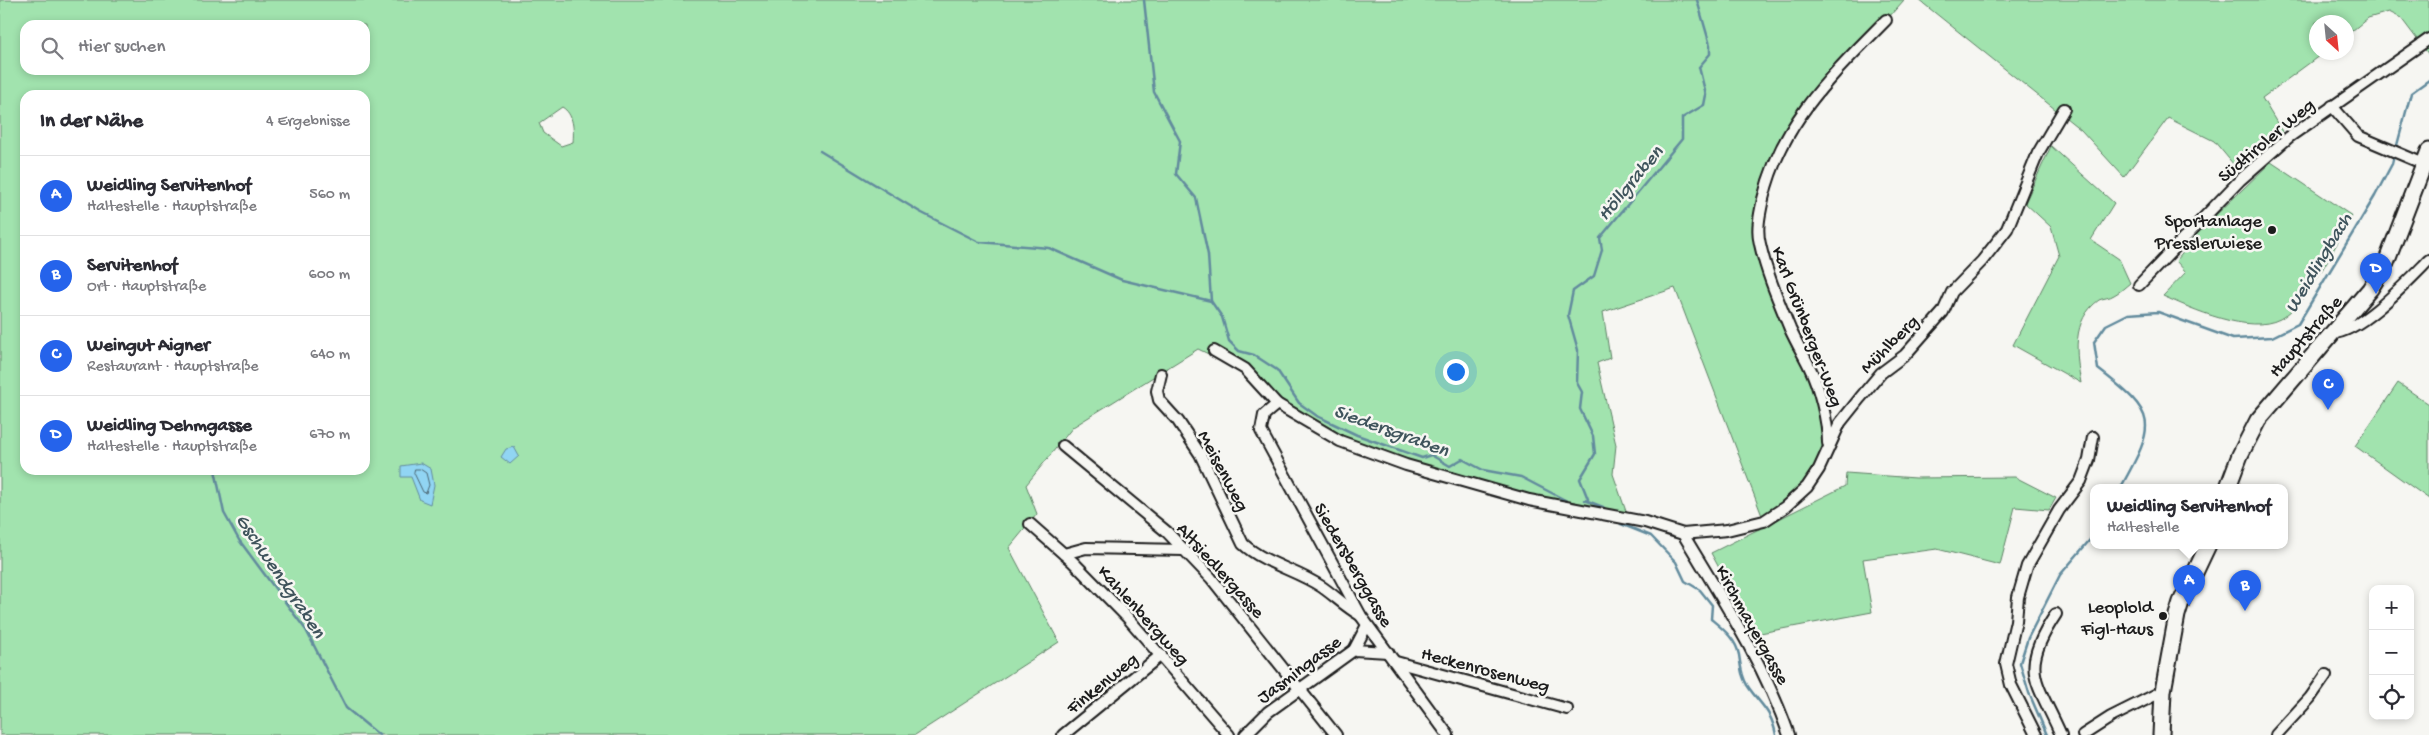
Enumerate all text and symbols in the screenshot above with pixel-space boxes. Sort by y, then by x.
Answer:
north arrow [2309,15,2354,60]
search box [20,20,370,75]
icon: search [38,34,66,62]
text: Hier suchen [78,36,165,59]
street label: Südtiroler Weg [2214,94,2320,189]
text: In der Nähe [40,110,143,135]
text: 4 Ergebnisse [266,113,350,132]
water label: Höllgraben [1594,142,1670,226]
text: Weidling Servitenhof [87,175,251,198]
text: A [51,186,61,205]
text: 560 m [309,186,350,205]
text: Haltestelle · Hauptstraße [87,198,257,217]
water label: Weidlingbach [2281,210,2359,318]
place label: Sportanlage Presslerwiese [2154,211,2262,256]
marker: Sportanlage Presslerwiese [2266,224,2278,236]
street label: Karl Grünberger-Weg [1765,244,1847,411]
pin: D [2360,253,2392,294]
text: Servitenhof [87,255,177,278]
text: B [52,266,60,285]
text: 600 m [309,266,350,285]
text: Ort · Hauptstraße [87,278,206,297]
street label: Hauptstraße [2265,292,2349,383]
street label: Mühlberg [1856,311,1925,380]
text: Weingut Aigner [87,335,210,358]
text: C [52,346,60,365]
text: 640 m [310,346,350,365]
text: Restaurant · Hauptstraße [87,358,259,377]
your location [1443,359,1469,385]
pin: C [2312,369,2344,410]
water label: Siedersgraben [1330,401,1452,464]
text: Weidling Dehmgasse [87,415,252,438]
text: D [51,426,61,445]
text: 670 m [309,426,350,445]
street label: Meisenweg [1191,427,1253,516]
text: Haltestelle · Hauptstraße [87,438,257,457]
popup [2090,484,2288,549]
text: Weidling Servitenhof [2107,496,2271,519]
street label: Siedersberggasse [1307,499,1397,632]
water label: Gschwendgraben [229,511,329,644]
street label: Altsiedlergasse [1170,519,1269,624]
text: Haltestelle [2107,519,2179,538]
street label: Kahlenbergweg [1091,561,1194,671]
street label: Kirchmayergasse [1709,562,1793,690]
pin: A [2173,565,2205,606]
pin: B [2229,570,2261,611]
map controls [2369,585,2414,720]
button: + [2369,585,2414,630]
place label: Leoplold Figl-Haus [2080,597,2155,642]
marker: Leoplold Figl-Haus [2157,610,2169,622]
button: − [2369,630,2414,675]
street label: Jasmingasse [1253,632,1347,710]
street label: Heckenrosenweg [1418,643,1552,700]
street label: Finkenweg [1062,649,1144,721]
button: locate [2369,675,2414,720]

